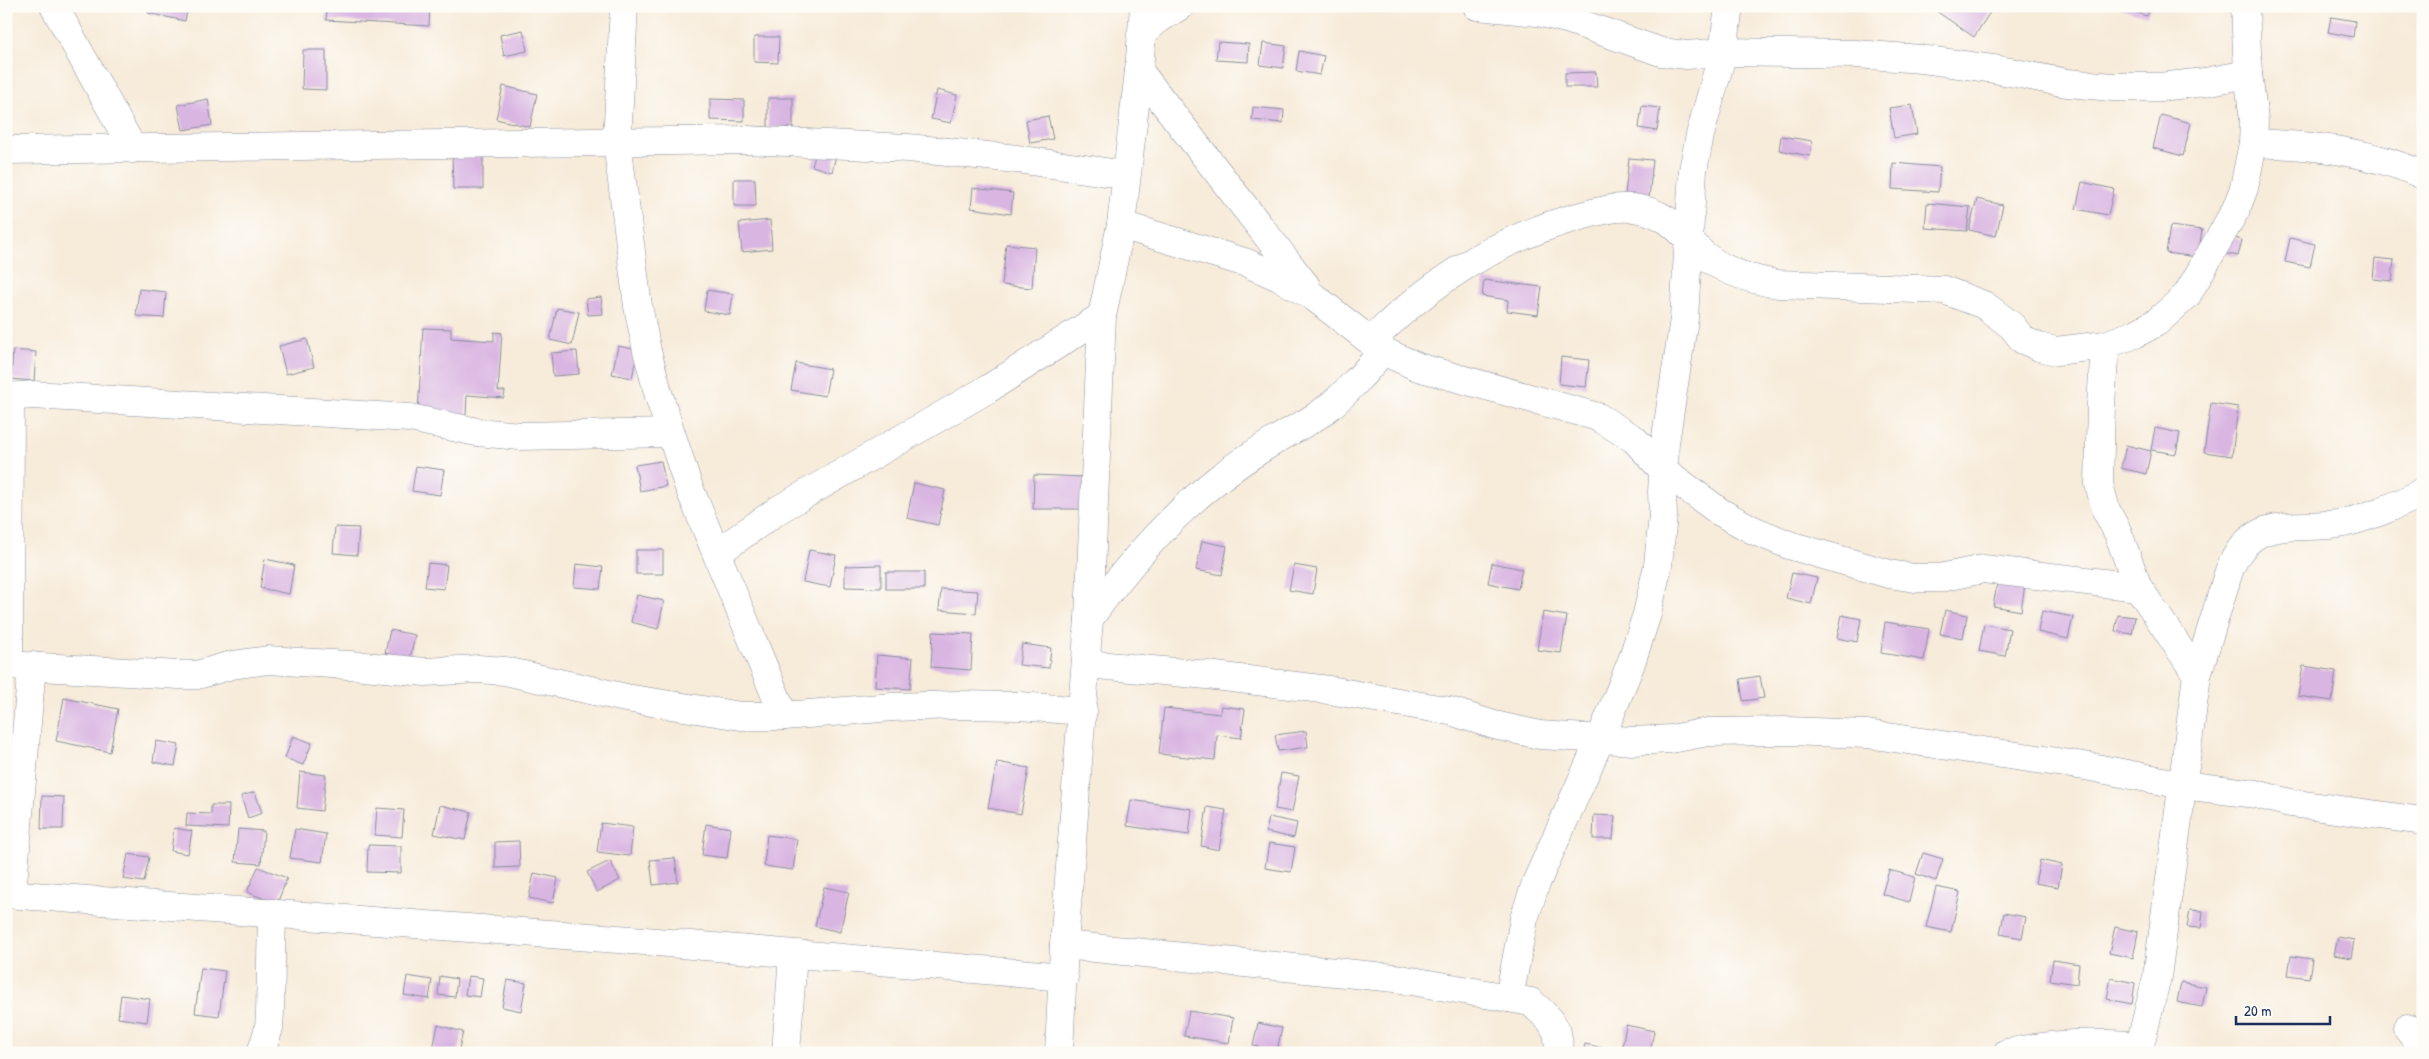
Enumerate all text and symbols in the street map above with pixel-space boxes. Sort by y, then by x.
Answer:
scale bar [2236,994,2330,1026]
text: 20 m [2244,1000,2271,1021]

